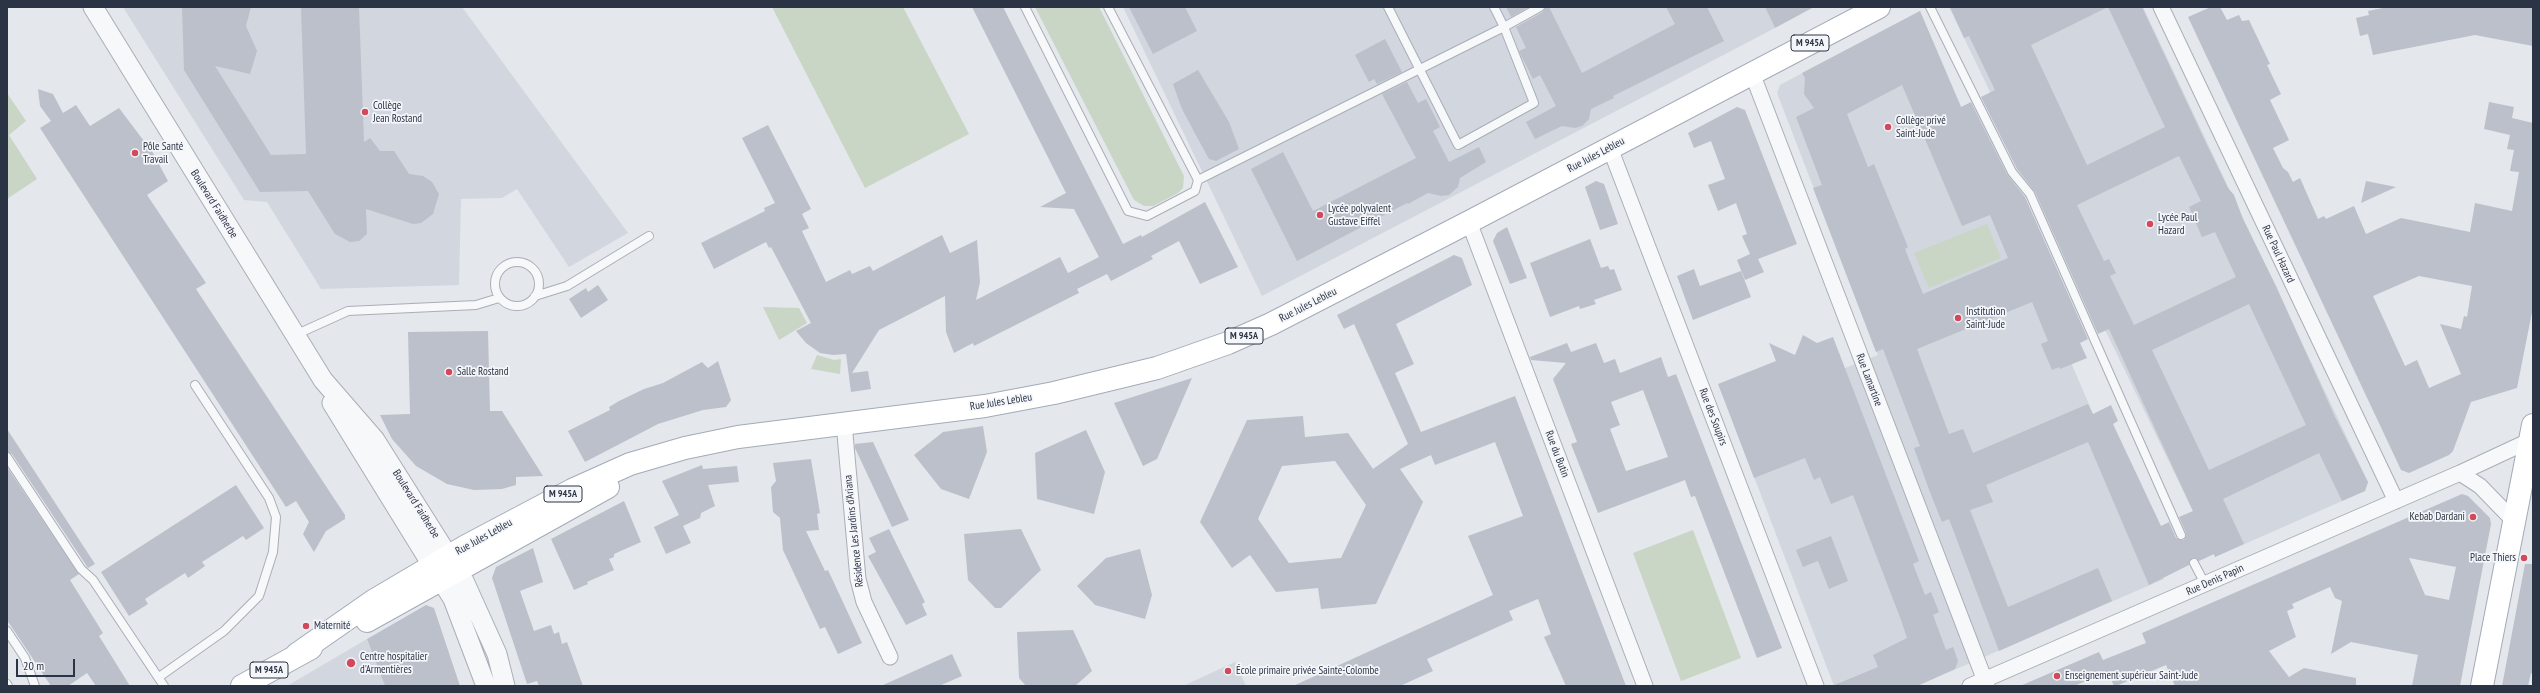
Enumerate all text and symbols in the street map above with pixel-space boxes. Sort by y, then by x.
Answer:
road number: M 945A [1791,35,1829,51]
place label: Collège Jean Rostand [373,99,422,125]
marker: Collège Jean Rostand [360,107,370,117]
place label: Collège privé Saint-Jude [1896,114,1946,140]
marker: Collège privé Saint-Jude [1883,122,1893,132]
street label: Rue Jules Lebleu [1565,134,1627,176]
place label: Pôle Santé Travail [143,140,183,166]
marker: Pôle Santé Travail [130,148,140,158]
street label: Boulevard Faidherbe [188,167,240,241]
place label: Lycée polyvalent Gustave Eiffel [1328,202,1391,228]
marker: Lycée polyvalent Gustave Eiffel [1315,210,1325,220]
place label: Lycée Paul Hazard [2158,211,2197,237]
marker: Lycée Paul Hazard [2145,219,2155,229]
street label: Rue Paul Hazard [2259,223,2297,285]
street label: Rue Jules Lebleu [1277,285,1339,325]
place label: Institution Saint-Jude [1966,305,2005,331]
marker: Institution Saint-Jude [1953,313,1963,323]
road number: M 945A [1225,328,1263,344]
street label: Rue Lamartine [1853,352,1885,408]
place label: Salle Rostand [457,365,508,379]
marker: Salle Rostand [444,367,454,377]
street label: Rue des Soupirs [1696,386,1730,448]
street label: Rue Jules Lebleu [969,391,1033,413]
street label: Rue du Butin [1542,429,1572,479]
street label: Boulevard Faidherbe [390,467,442,541]
street label: Résidence Les Jardins d'Ariana [842,474,866,588]
road number: M 945A [544,486,582,502]
place label: Kebab Dardani [2410,510,2465,524]
marker: Kebab Dardani [2468,512,2478,522]
street label: Rue Jules Lebleu [453,516,515,558]
place label: Place Thiers [2470,551,2516,565]
marker: Place Thiers [2519,553,2529,563]
street label: Rue Denis Papin [2184,561,2246,599]
place label: Maternité [314,619,351,633]
marker: Maternité [301,621,311,631]
place label: Centre hospitalier d'Armentières [360,650,427,676]
scale bar [18,651,77,677]
marker: Centre hospitalier d'Armentières [345,657,357,669]
text: 20 m [23,658,44,673]
road number: M 945A [250,662,288,678]
place label: École primaire privée Sainte-Colombe [1236,664,1379,678]
marker: École primaire privée Sainte-Colombe [1223,666,1233,676]
place label: Enseignement supérieur Saint-Jude [2065,669,2198,683]
marker: Enseignement supérieur Saint-Jude [2052,671,2062,681]

